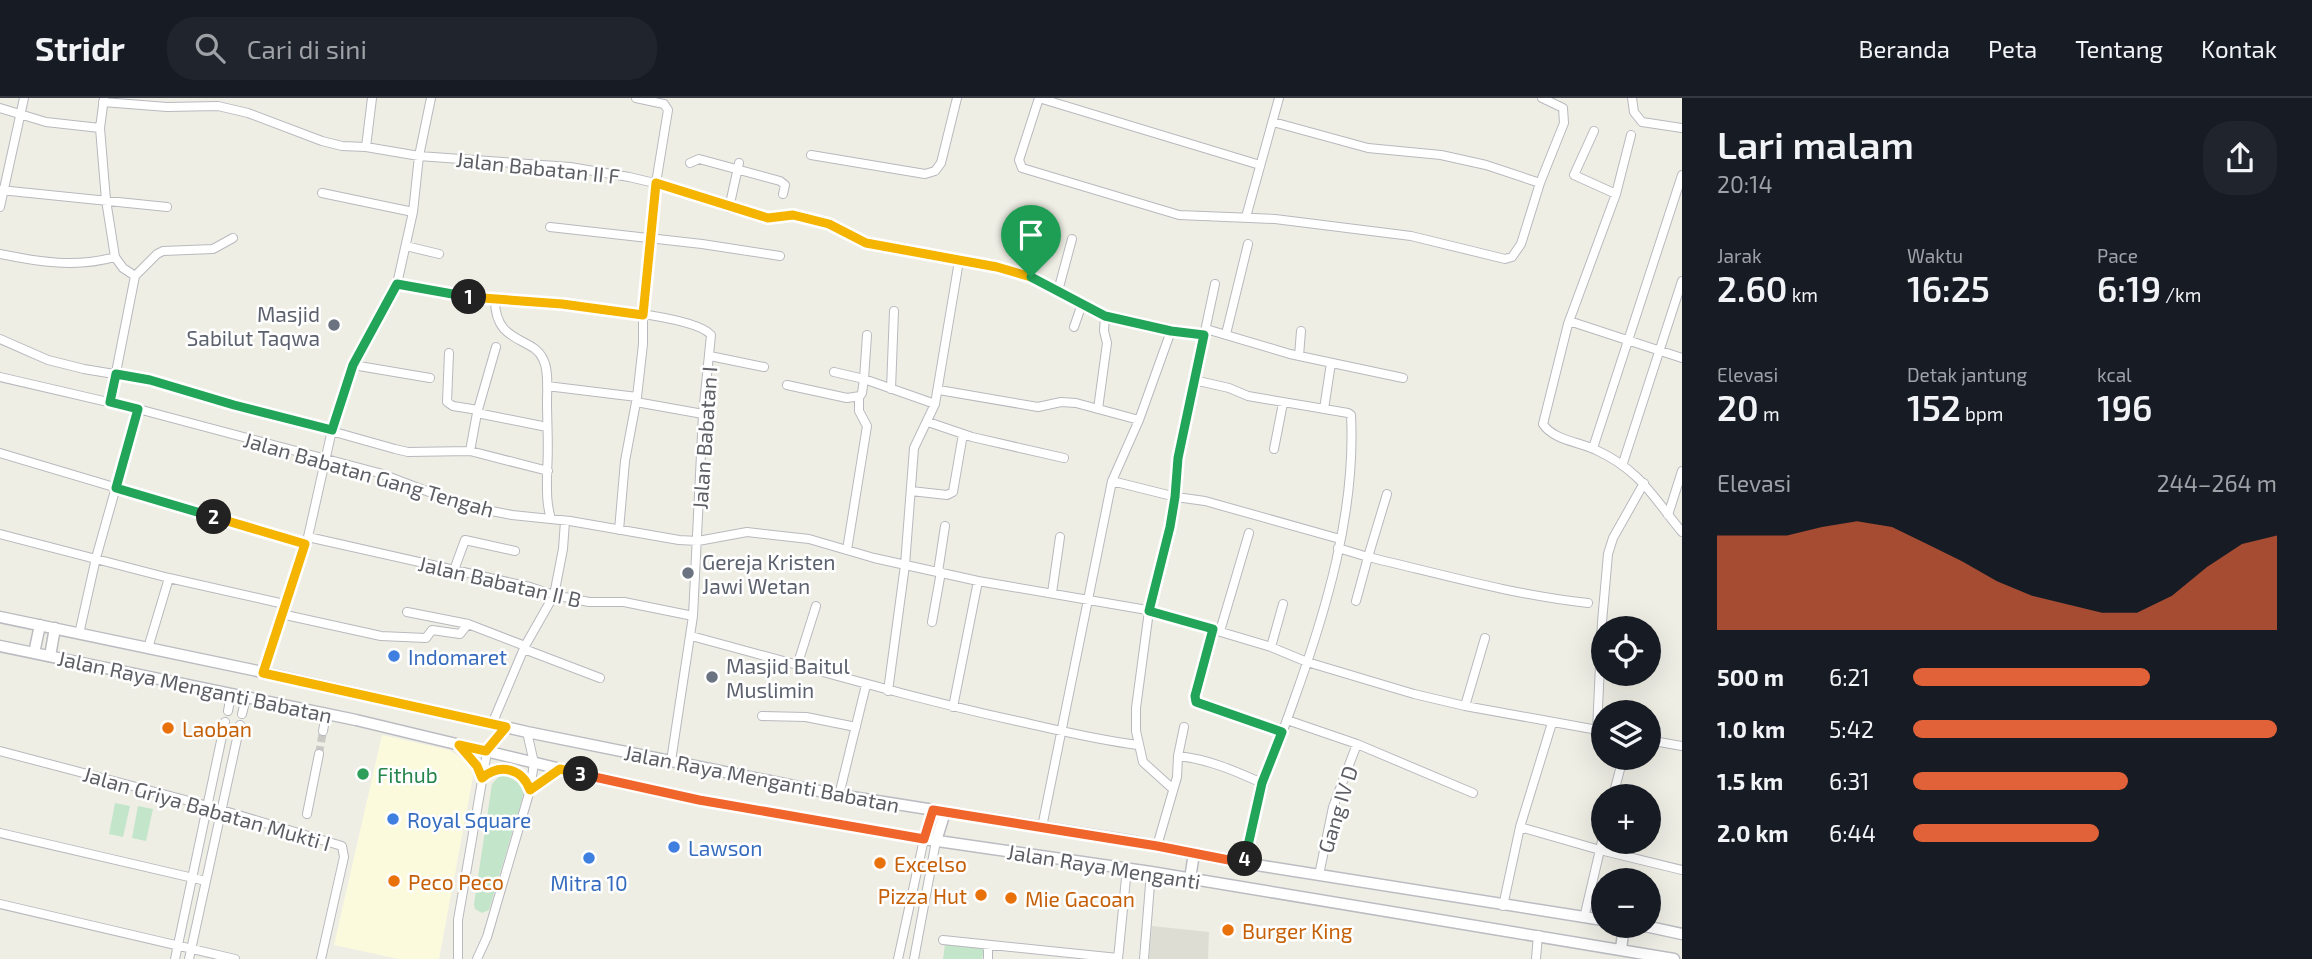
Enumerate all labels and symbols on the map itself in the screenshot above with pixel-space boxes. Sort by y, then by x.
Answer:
street label: Jalan Babatan II F [455,146,621,188]
pin [1001,205,1061,277]
pin: 1 [452,280,486,314]
place label: Masjid Sabilut Taqwa [187,301,320,350]
marker: Masjid Sabilut Taqwa [326,317,342,333]
street label: Jalan Babatan I [687,366,721,510]
street label: Jalan Babatan Gang Tengah [241,426,497,522]
pin: 2 [196,500,232,534]
place label: Gereja Kristen Jawi Wetan [702,549,836,598]
street label: Jalan Babatan II B [416,550,584,612]
marker: Gereja Kristen Jawi Wetan [680,565,696,581]
place label: Indomaret [408,644,507,669]
street label: Jalan Raya Menganti Babatan [55,645,335,727]
marker: Indomaret [386,648,402,664]
place label: Masjid Baitul Muslimin [726,653,851,702]
marker: Masjid Baitul Muslimin [704,669,720,685]
place label: Laoban [182,716,252,741]
marker: Laoban [160,720,176,736]
street label: Jalan Raya Menganti Babatan [622,739,902,817]
pin: 3 [564,756,598,792]
street label: Jalan Griya Babatan Mukti I [80,761,334,855]
place label: Fithub [377,762,438,787]
street label: Gang IV D [1312,762,1362,856]
marker: Fithub [355,766,371,782]
place label: Royal Square [407,807,531,832]
marker: Royal Square [385,811,401,827]
place label: Lawson [688,835,762,860]
street label: Jalan Raya Menganti [1005,838,1203,894]
marker: Lawson [666,839,682,855]
pin: 4 [1228,842,1262,876]
marker: Mitra 10 [581,850,597,866]
place label: Excelso [894,851,967,876]
marker: Excelso [872,855,888,871]
place label: Peco Peco [408,869,504,894]
place label: Mitra 10 [550,870,628,895]
marker: Peco Peco [386,873,402,889]
place label: Pizza Hut [878,883,967,908]
place label: Mie Gacoan [1025,886,1135,911]
marker: Pizza Hut [973,887,989,903]
marker: Mie Gacoan [1003,890,1019,906]
place label: Burger King [1242,918,1353,943]
marker: Burger King [1220,922,1236,938]

